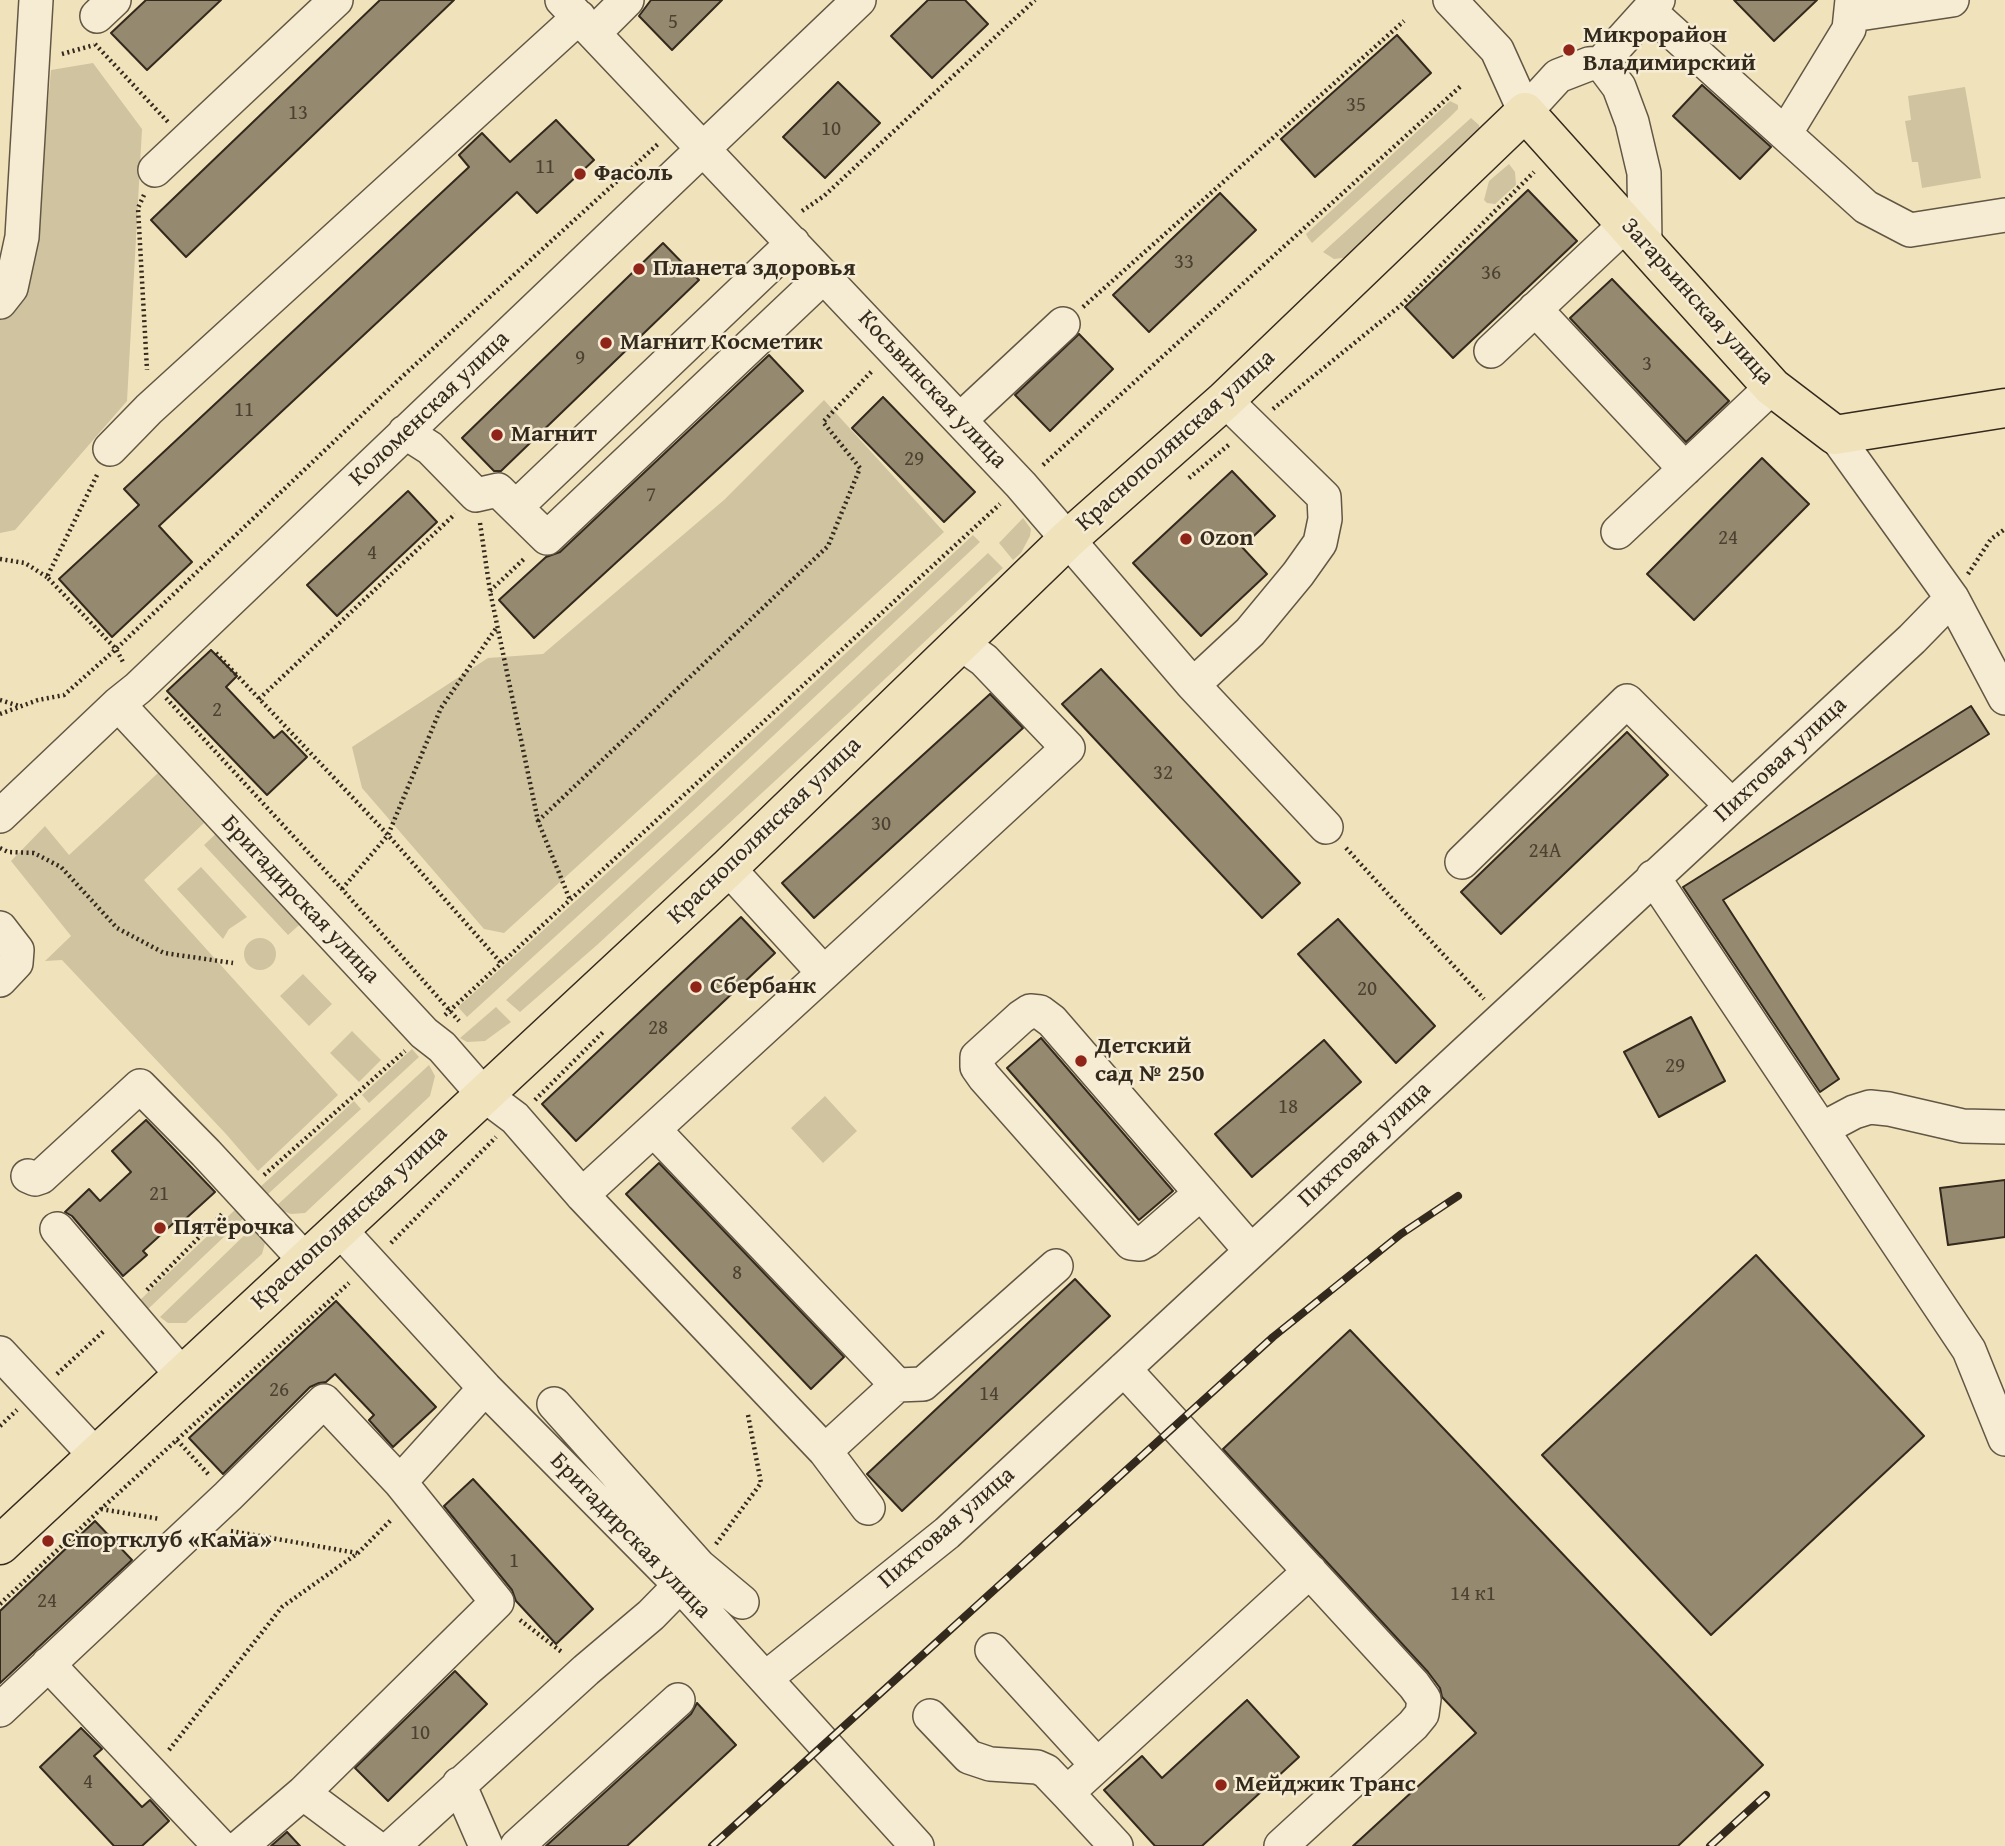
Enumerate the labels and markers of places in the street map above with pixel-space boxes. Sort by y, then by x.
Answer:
place label: Микрорайон Владимирский [1583,22,1756,78]
marker: Микрорайон Владимирский [1561,42,1577,58]
place label: Фасоль [594,160,673,188]
marker: Фасоль [572,166,588,182]
place label: Планета здоровья [653,255,855,283]
marker: Планета здоровья [631,261,647,277]
place label: Магнит Косметик [620,329,823,357]
marker: Магнит Косметик [598,335,614,351]
place label: Магнит [511,421,597,449]
marker: Магнит [489,427,505,443]
place label: Ozon [1200,525,1253,553]
marker: Ozon [1178,531,1194,547]
place label: Сбербанк [710,973,816,1001]
marker: Сбербанк [688,979,704,995]
place label: Детский сад № 250 [1095,1033,1204,1089]
marker: Детский сад № 250 [1073,1053,1089,1069]
place label: Пятёрочка [174,1214,294,1242]
marker: Пятёрочка [152,1220,168,1236]
place label: Спортклуб «Кама» [62,1527,272,1555]
marker: Спортклуб «Кама» [40,1533,56,1549]
place label: Мейджик Транс [1235,1771,1416,1799]
marker: Мейджик Транс [1213,1777,1229,1793]

